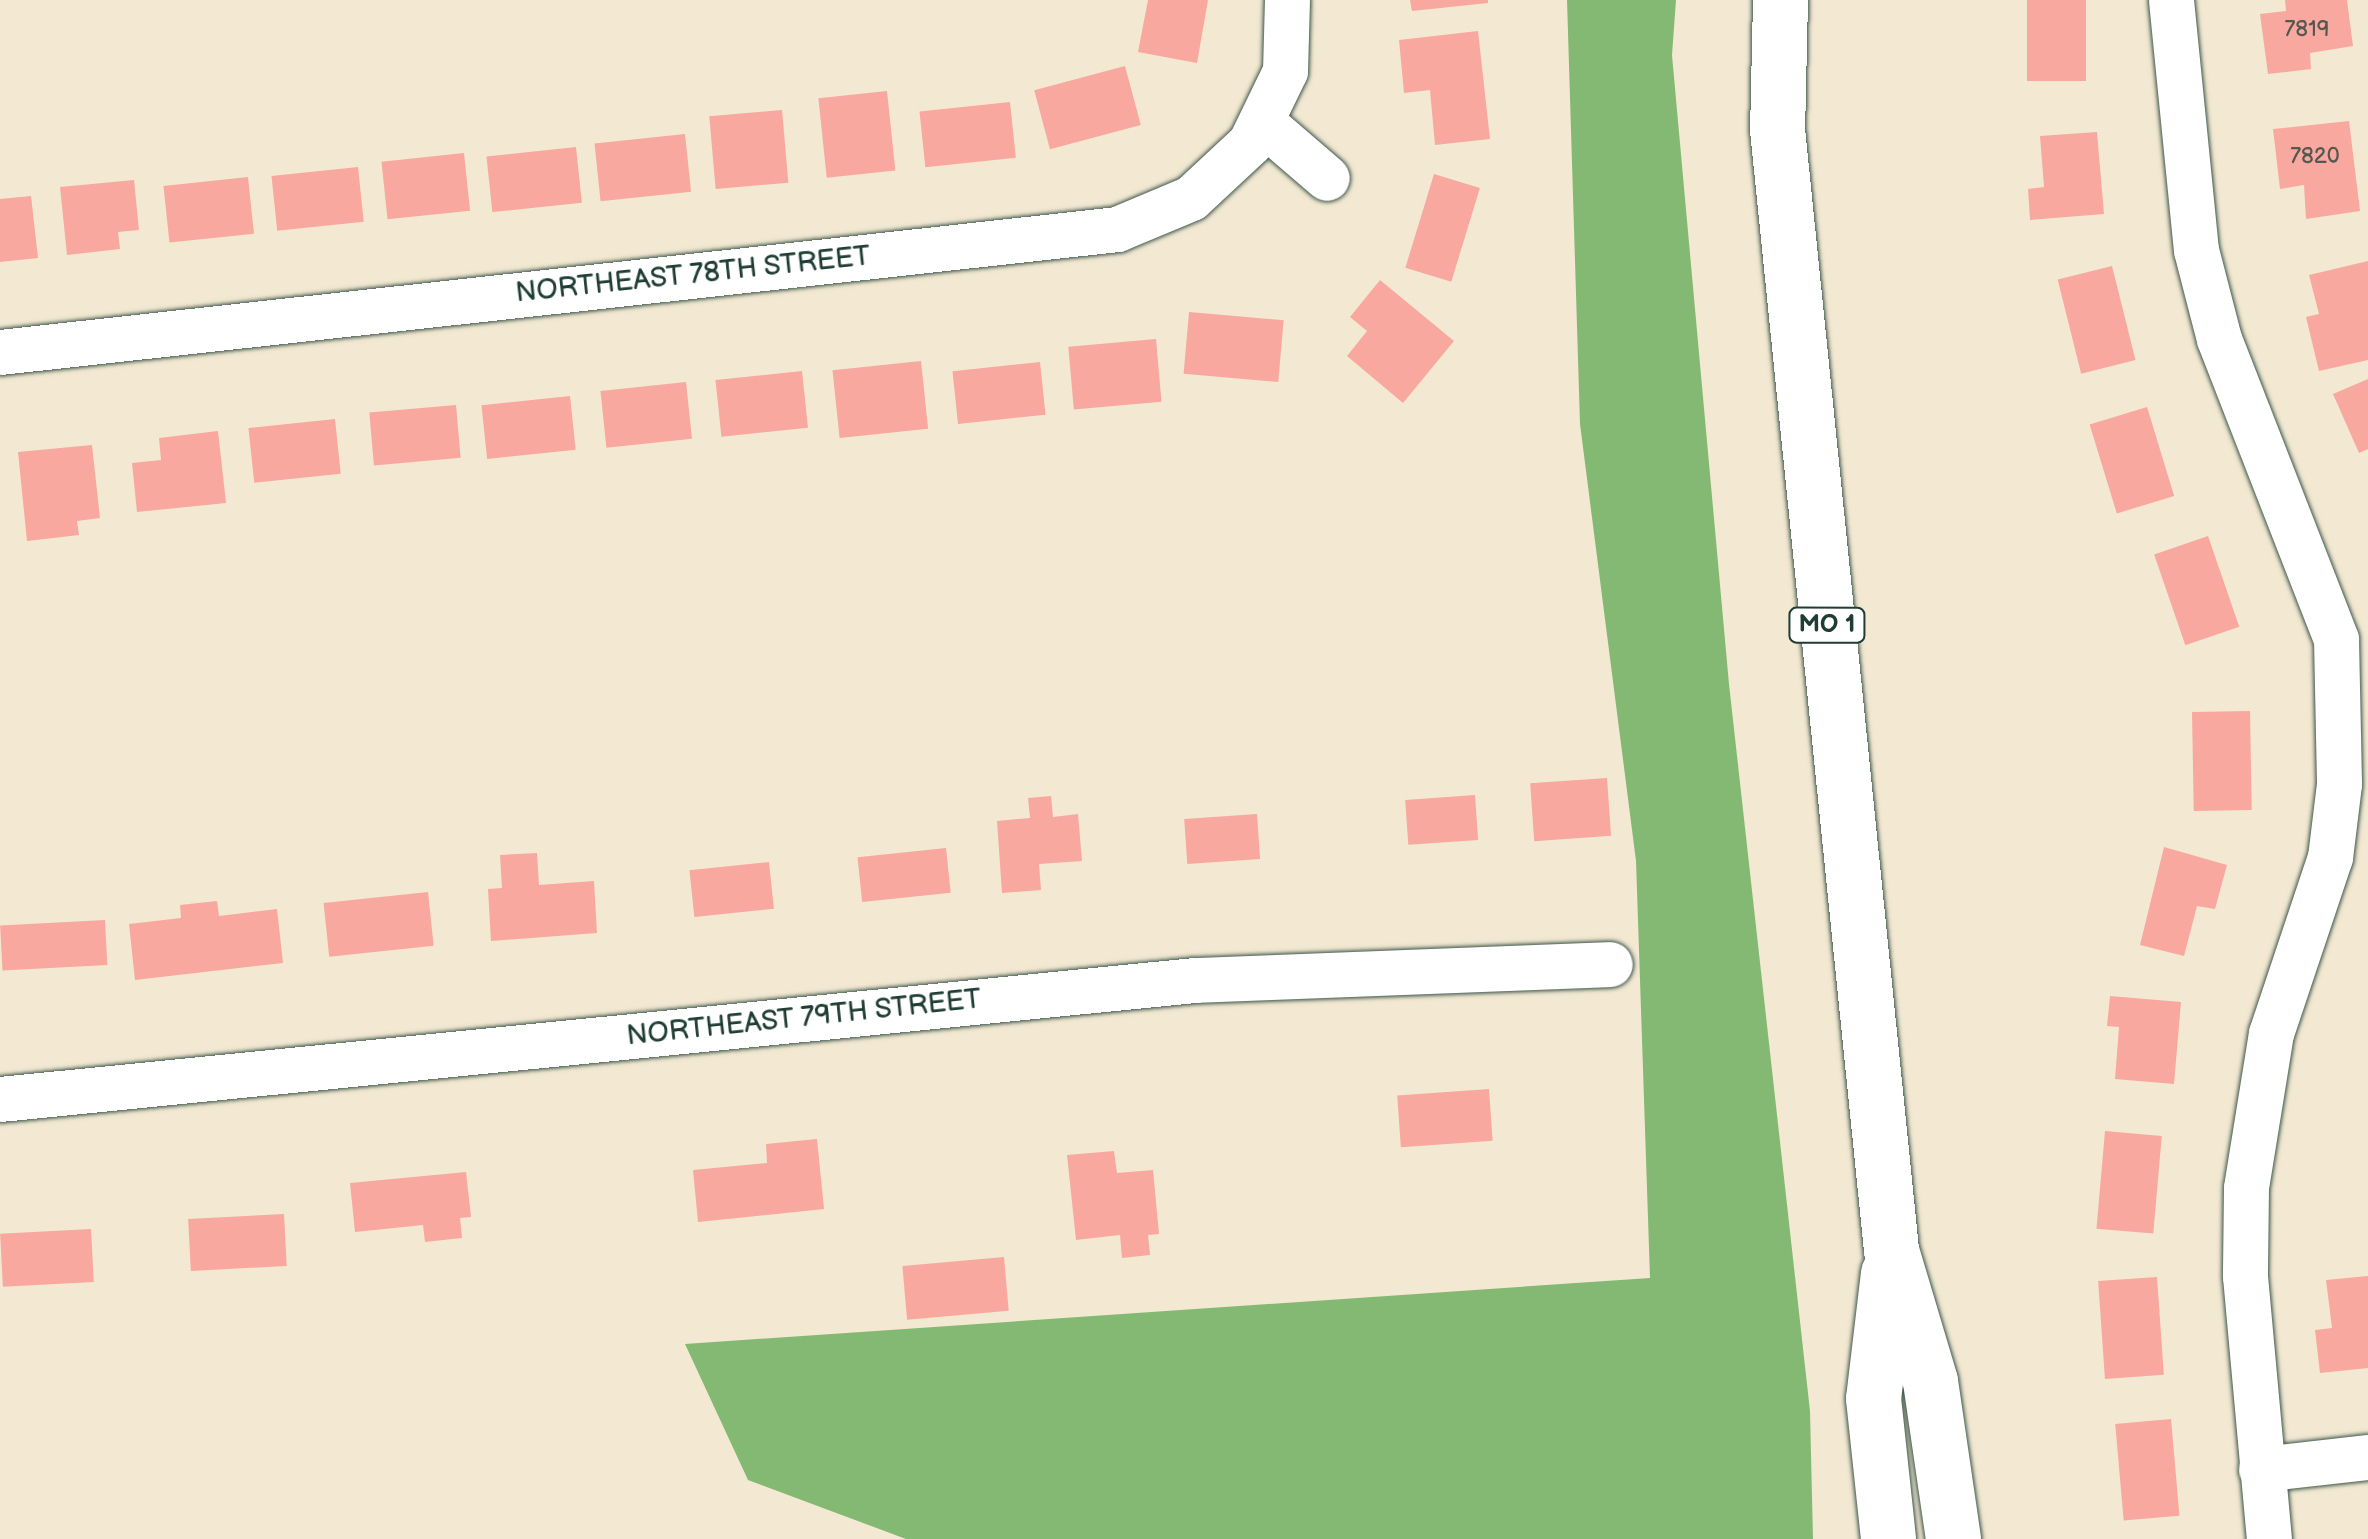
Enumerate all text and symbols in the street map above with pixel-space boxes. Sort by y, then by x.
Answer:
house number: 7819 [2285,17,2329,43]
house number: 7820 [2290,144,2340,170]
street label: NORTHEAST 78TH STREET [513,240,873,310]
road number: MO 1 [1787,605,1867,645]
street label: NORTHEAST 79TH STREET [624,983,984,1053]

